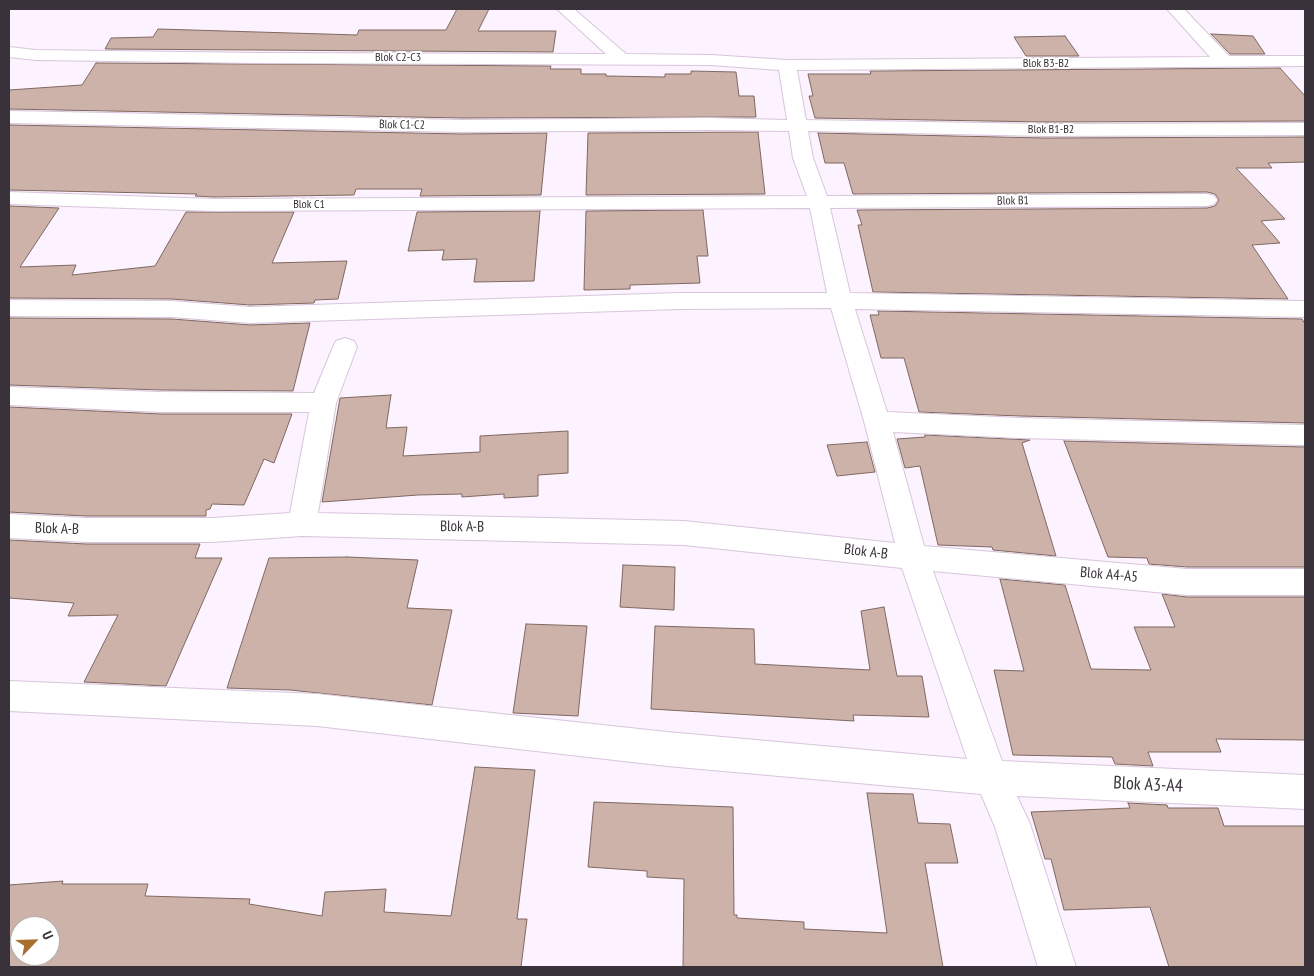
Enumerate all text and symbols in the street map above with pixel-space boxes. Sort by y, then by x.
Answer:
street label: Blok C2-C3 [375,51,421,65]
street label: Blok B3-B2 [1023,57,1069,71]
street label: Blok C1-C2 [379,117,425,133]
street label: Blok B1-B2 [1028,123,1074,137]
street label: Blok B1 [997,194,1029,208]
street label: Blok C1 [293,198,325,212]
street label: Blok A-B [440,518,484,536]
street label: Blok A-B [35,519,79,539]
street label: Blok A-B [843,540,889,564]
street label: Blok A4-A5 [1079,564,1139,586]
street label: Blok A3-A4 [1113,772,1183,798]
north arrow [10,916,60,966]
text: U [38,928,57,942]

